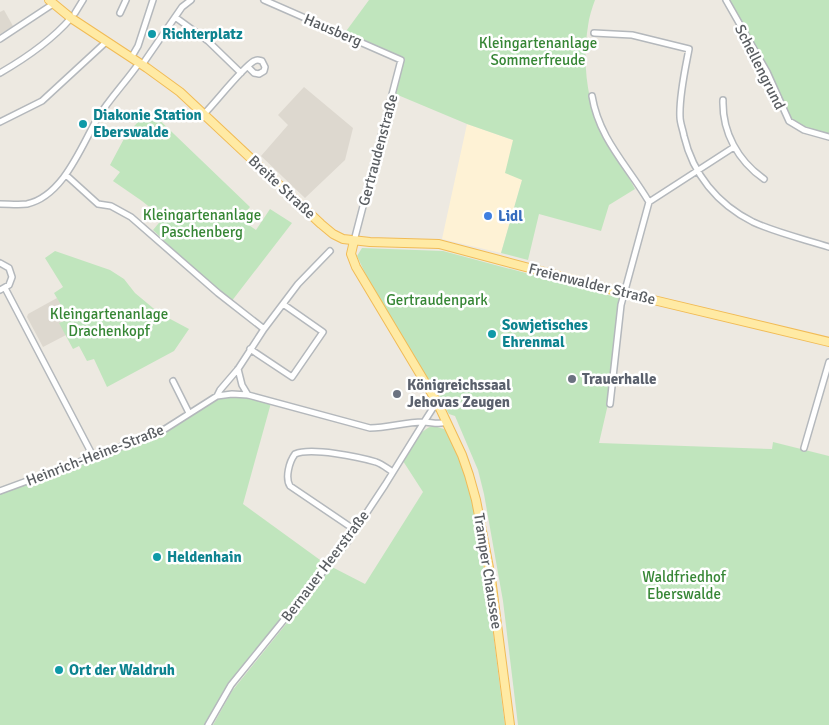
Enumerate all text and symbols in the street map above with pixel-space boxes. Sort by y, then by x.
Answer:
street label: Hausberg [301,10,365,50]
street label: Schellengrund [731,21,789,113]
place label: Richterplatz [162,25,243,43]
marker: Richterplatz [146,28,158,40]
park label: Kleingartenanlage Sommerfreude [479,34,597,69]
street label: Gertraudenstraße [354,92,402,208]
place label: Diakonie Station Eberswalde [93,106,202,141]
marker: Diakonie Station Eberswalde [77,118,89,130]
street label: Breite Straße [245,151,319,223]
park label: Kleingartenanlage Paschenberg [143,206,261,241]
place label: Lidl [498,207,523,225]
marker: Lidl [482,210,494,222]
street label: Freienwalder Straße [527,260,657,308]
park label: Gertraudenpark [386,291,488,309]
park label: Kleingartenanlage Drachenkopf [50,305,168,340]
place label: Sowjetisches Ehrenmal [502,316,588,351]
marker: Sowjetisches Ehrenmal [486,328,498,340]
place label: Trauerhalle [582,370,656,388]
marker: Trauerhalle [566,373,578,385]
place label: Königreichssaal Jehovas Zeugen [407,376,511,411]
marker: Königreichssaal Jehovas Zeugen [391,388,403,400]
street label: Heinrich-Heine-Straße [23,420,167,490]
street label: Bernauer Heerstraße [277,507,373,625]
street label: Tramper Chaussee [470,512,506,630]
place label: Heldenhain [167,548,242,566]
marker: Heldenhain [151,551,163,563]
park label: Waldfriedhof Eberswalde [642,568,727,603]
place label: Ort der Waldruh [69,661,175,679]
marker: Ort der Waldruh [53,664,65,676]

